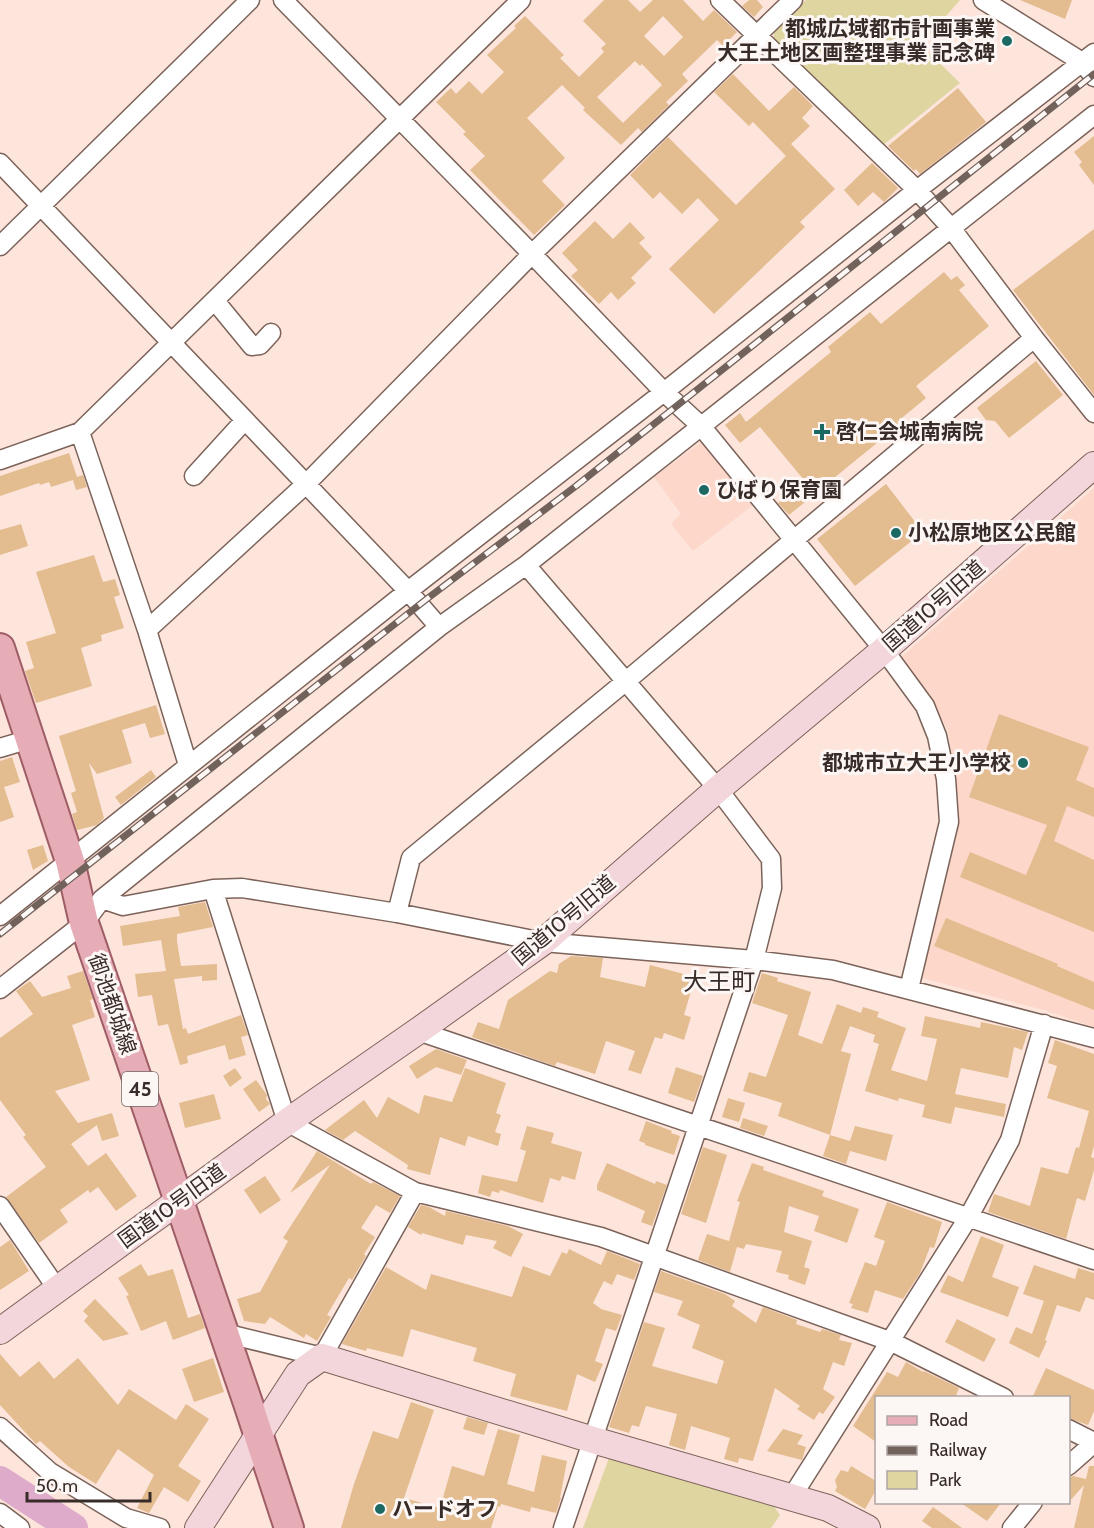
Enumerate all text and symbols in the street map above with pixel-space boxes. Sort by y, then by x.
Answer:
place label: 都城広域都市計画事業 大王土地区画整理事業 記念碑 [717,16,995,65]
marker: 都城広域都市計画事業 大王土地区画整理事業 記念碑 [1000,34,1014,48]
place label: 啓仁会城南病院 [836,419,983,444]
marker: 啓仁会城南病院 [813,423,831,441]
place label: ひばり保育園 [716,477,842,502]
marker: ひばり保育園 [697,483,711,497]
place label: 小松原地区公民館 [908,520,1076,545]
marker: 小松原地区公民館 [889,526,903,540]
street label: 国道10号旧道 [878,555,990,657]
place label: 都城市立大王小学校 [822,750,1011,775]
marker: 都城市立大王小学校 [1016,756,1030,770]
street label: 国道10号旧道 [507,869,620,970]
street label: 御池都城線 [84,950,141,1058]
district label: 大王町 [683,967,755,996]
road number: 45 [122,1072,158,1106]
street label: 国道10号旧道 [113,1158,230,1253]
legend [875,1396,1070,1504]
text: Road [929,1409,968,1431]
text: Railway [929,1439,987,1461]
scale bar [27,1465,150,1503]
text: Park [929,1469,962,1491]
text: 50 m [36,1475,78,1497]
place label: ハードオフ [392,1496,497,1521]
marker: ハードオフ [373,1502,387,1516]

